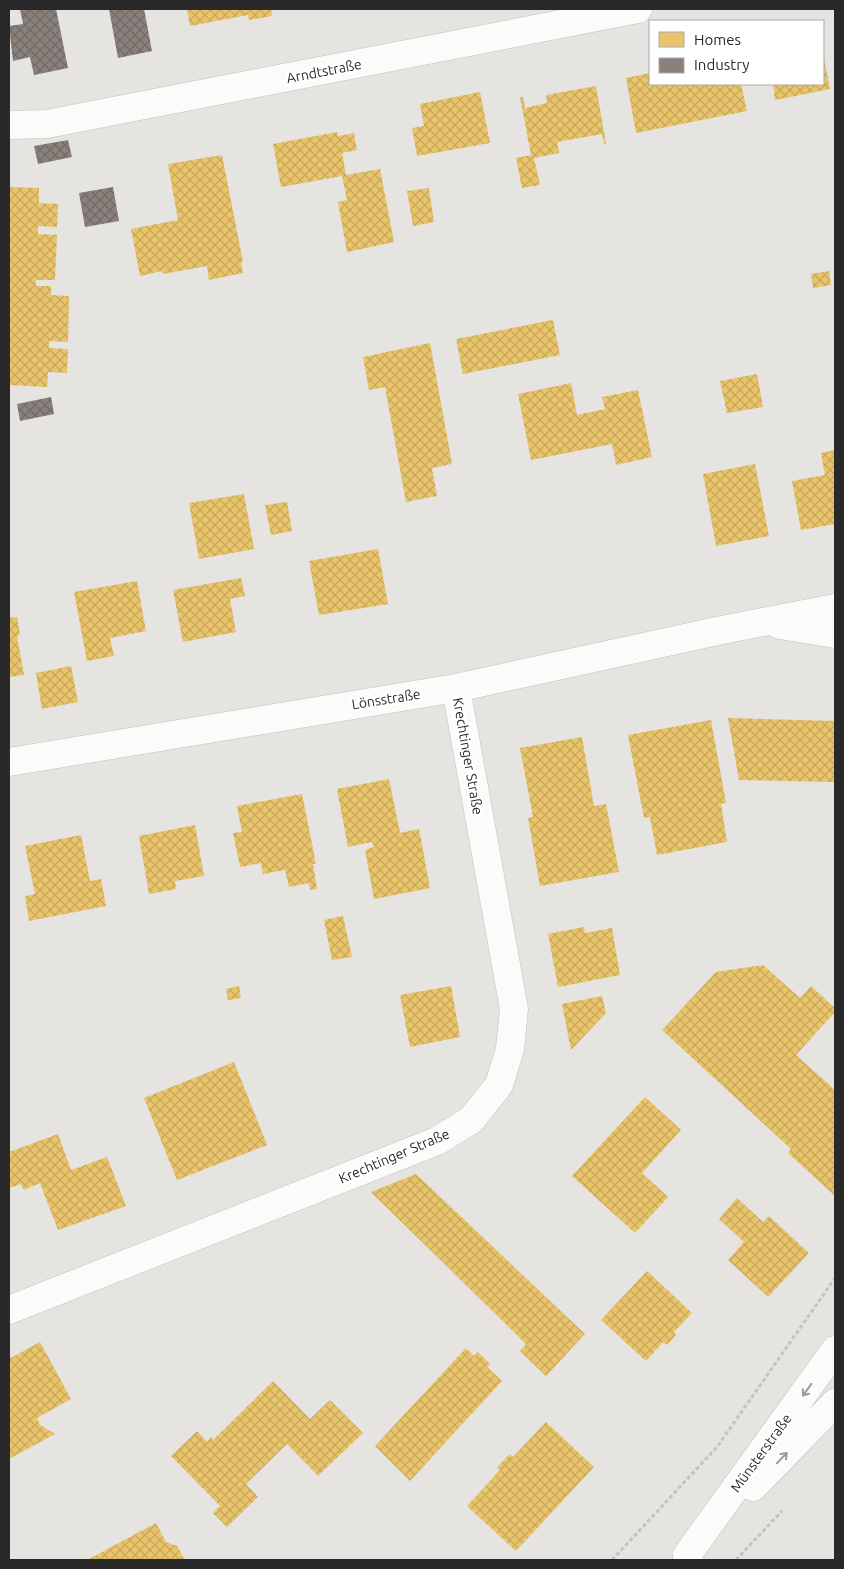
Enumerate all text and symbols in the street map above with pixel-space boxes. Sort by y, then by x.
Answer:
legend [649,20,824,85]
text: Homes [694,31,741,48]
street label: Arndtstraße [285,56,363,86]
text: Industry [694,56,749,73]
street label: Lönsstraße [350,686,422,712]
street label: Krechtinger Straße [450,696,486,816]
street label: Krechtinger Straße [336,1125,452,1187]
one-way arrow [802,1383,812,1397]
street label: Münsterstraße [727,1411,795,1495]
one-way arrow [776,1451,788,1464]

